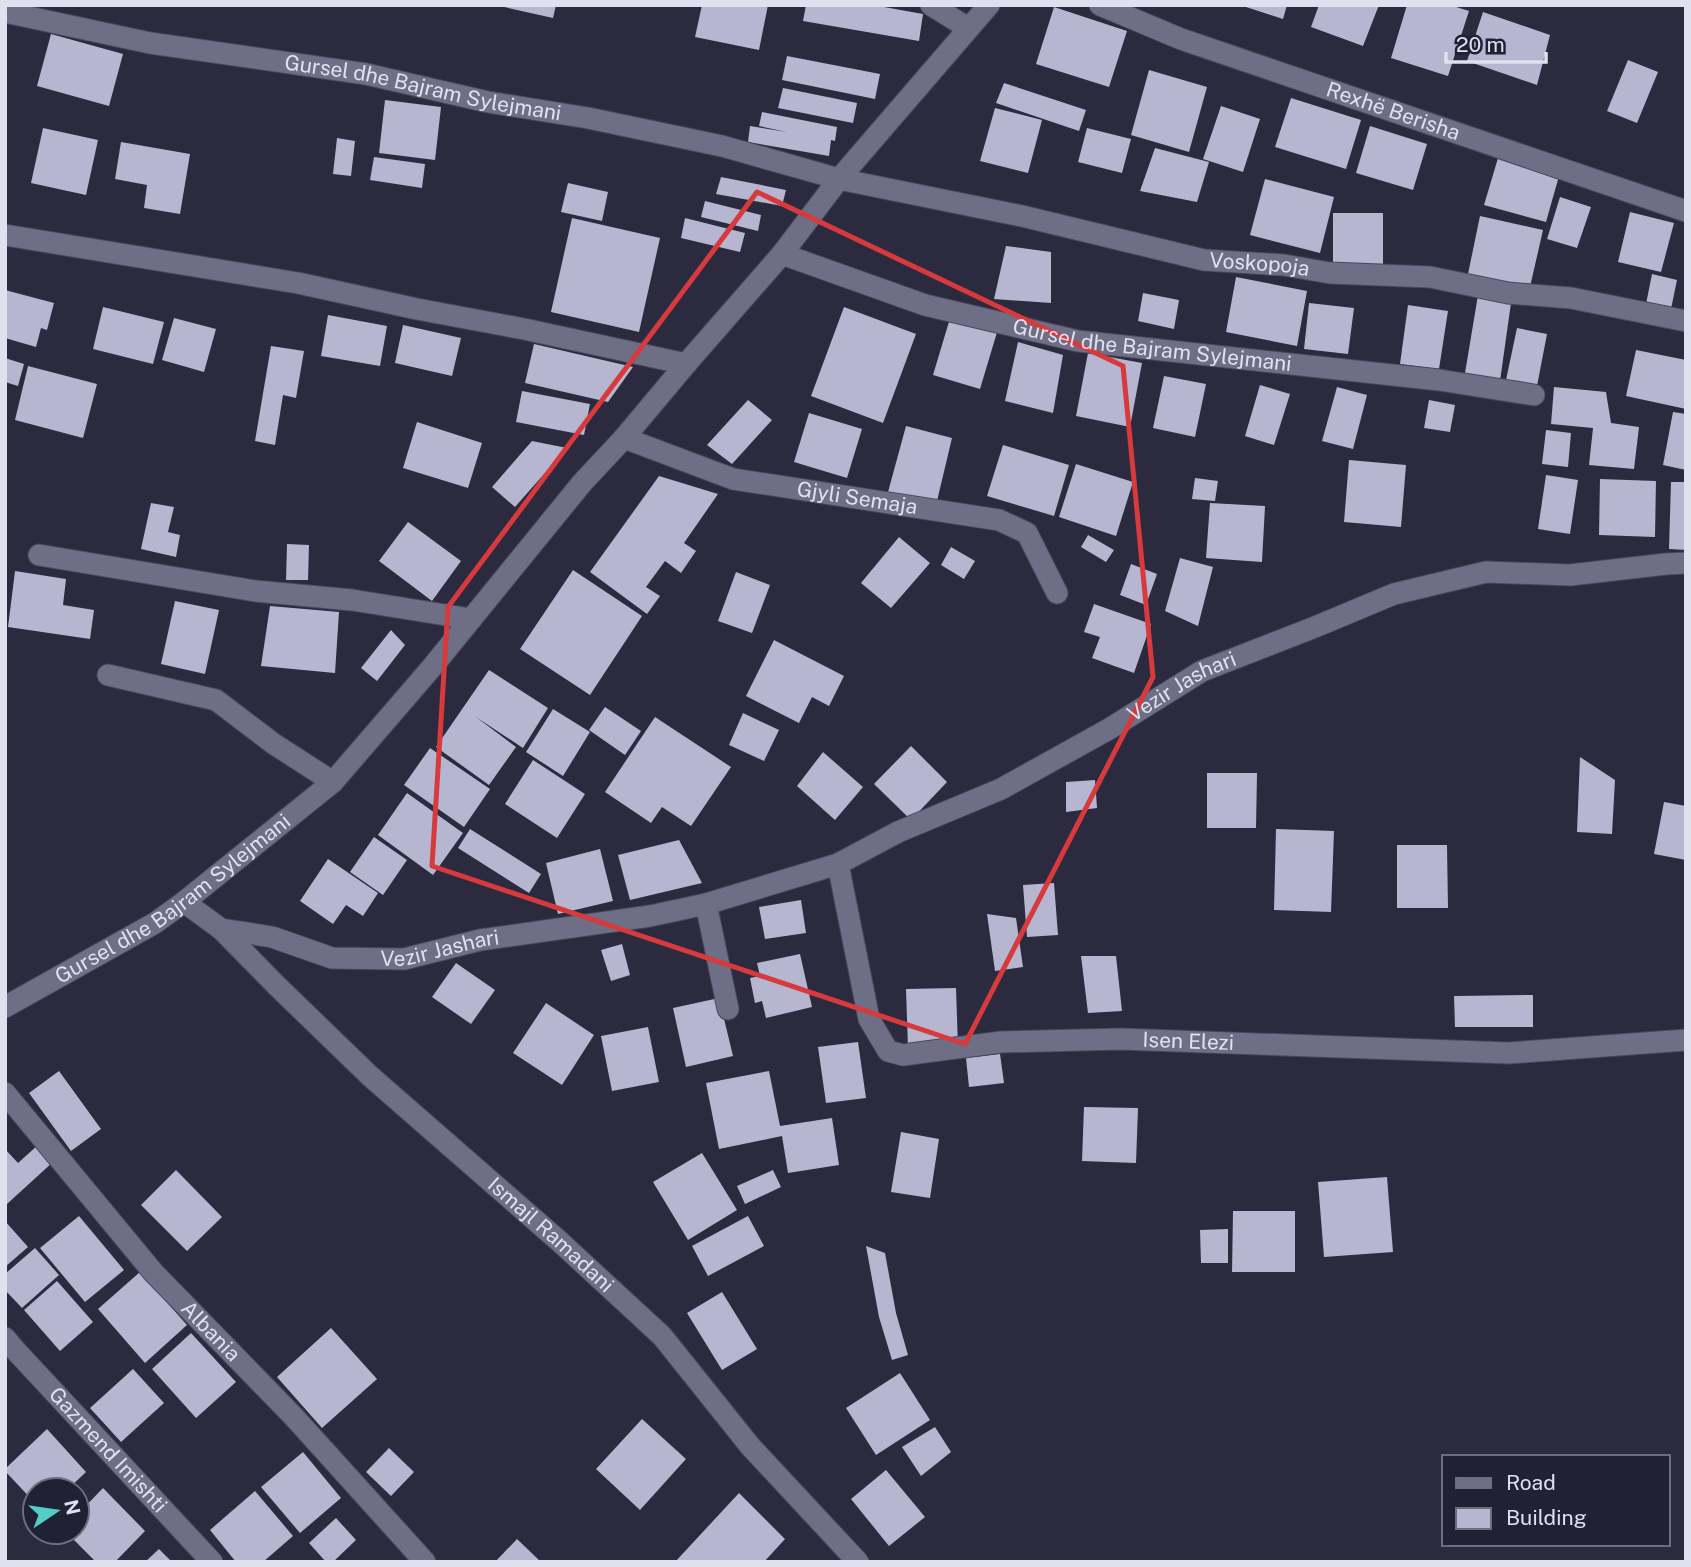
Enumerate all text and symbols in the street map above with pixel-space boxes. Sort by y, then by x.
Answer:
scale bar [1446,21,1546,65]
text: 20 m [1456,32,1505,57]
street label: Gursel dhe Bajram Sylejmani [283,49,563,126]
street label: Rexhë Berisha [1323,76,1463,145]
street label: Voskopoja [1209,247,1312,281]
street label: Gursel dhe Bajram Sylejmani [1010,313,1293,376]
street label: Gjyli Semaja [795,476,919,519]
street label: Vezir Jashari [1123,646,1239,726]
street label: Gursel dhe Bajram Sylejmani [50,808,295,988]
street label: Vezir Jashari [380,924,501,971]
street label: Isen Elezi [1142,1027,1234,1055]
street label: Ismajl Ramadani [483,1172,619,1297]
street label: Albania [176,1296,246,1366]
street label: Gazmend Imishti [44,1382,172,1517]
legend [1442,1455,1670,1546]
text: Road [1506,1470,1556,1495]
north arrow [21,1476,91,1546]
text: N [60,1497,85,1517]
text: Building [1506,1505,1587,1530]

